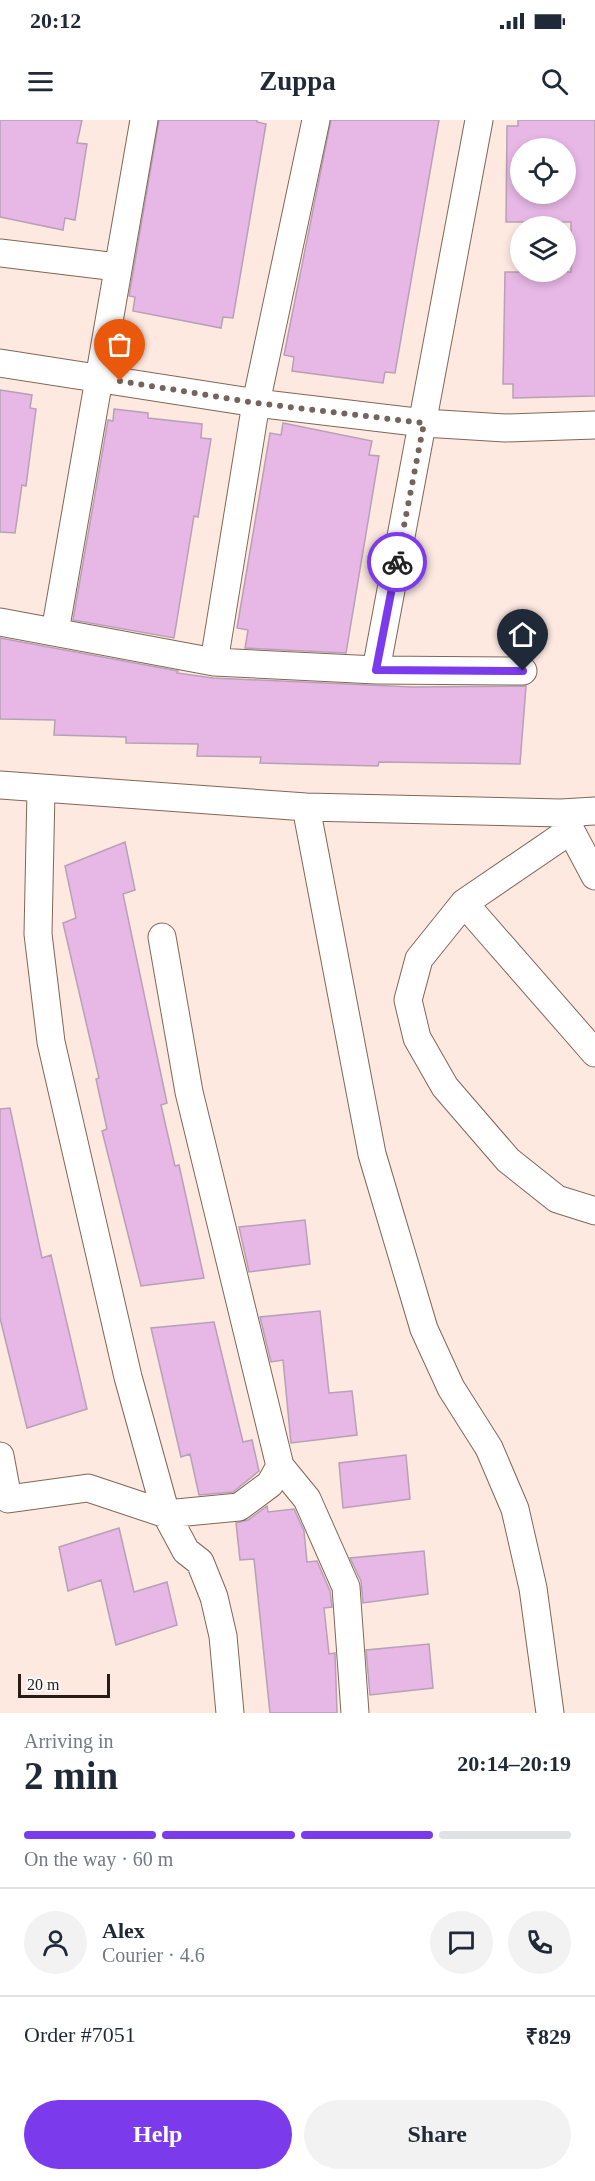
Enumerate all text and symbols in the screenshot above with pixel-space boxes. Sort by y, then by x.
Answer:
text: 20:12 [30,8,81,33]
icon: menu [24,65,57,98]
icon: search [538,65,571,98]
text: Zuppa [259,66,336,96]
map controls [510,138,576,282]
button: locate [510,138,576,204]
button: layers [510,216,576,282]
pin [94,319,145,381]
icon: bag [103,328,136,361]
courier [367,532,427,592]
icon: bike [381,546,414,579]
pin [497,609,548,671]
icon: home [506,618,539,651]
scale bar [18,1671,110,1698]
text: 20 m [27,1676,59,1693]
text: Arriving in [24,1730,113,1752]
text: 20:14–20:19 [457,1751,571,1776]
text: 2 min [24,1754,118,1797]
text: On the way · 60 m [24,1848,173,1870]
button: person [24,1911,87,1974]
button: chat [430,1911,493,1974]
button: phone [508,1911,571,1974]
text: Alex [102,1918,145,1943]
text: Courier · 4.6 [102,1944,205,1966]
text: Order #7051 [24,2022,136,2047]
text: ₹829 [525,2024,571,2049]
button: Help [24,2100,292,2169]
button: Share [304,2100,571,2169]

